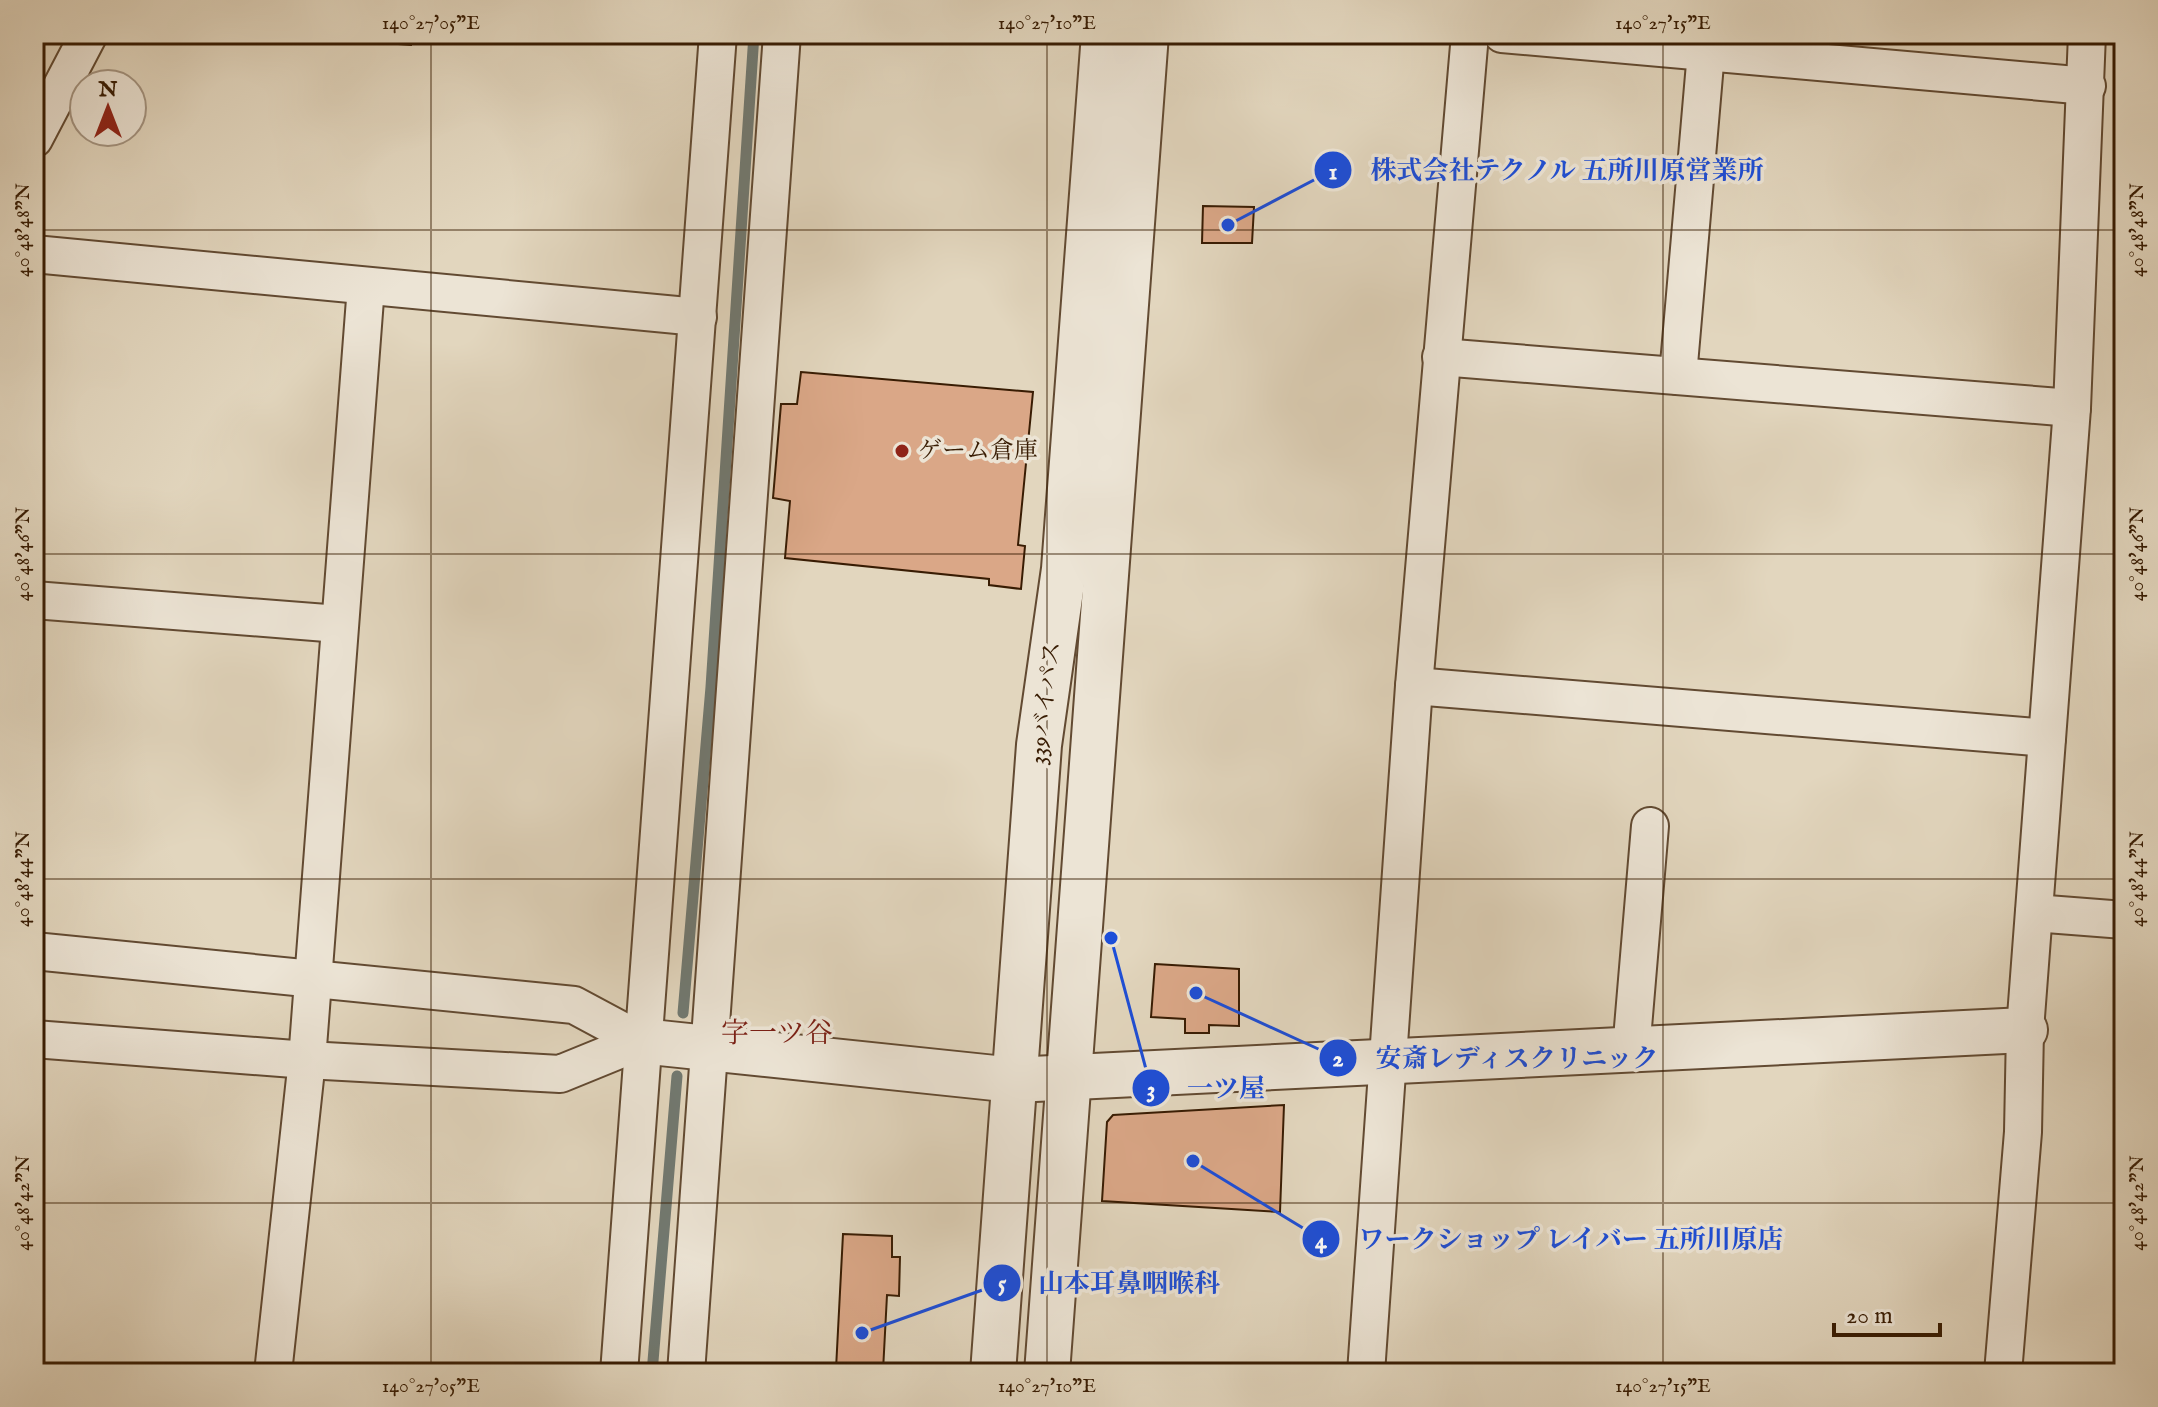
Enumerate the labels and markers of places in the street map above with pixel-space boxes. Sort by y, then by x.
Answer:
callout: 株式会社テクノル 五所川原営業所 [1313,145,1781,195]
place label: ゲーム倉庫 [918,436,1038,467]
marker: ゲーム倉庫 [893,442,911,460]
callout: 安斎レディスクリニック [1318,1033,1676,1083]
callout: 一ツ屋 [1131,1063,1281,1113]
callout: ワークショップ レイバー 五所川原店 [1301,1214,1800,1264]
callout: 山本耳鼻咽喉科 [982,1258,1236,1308]

